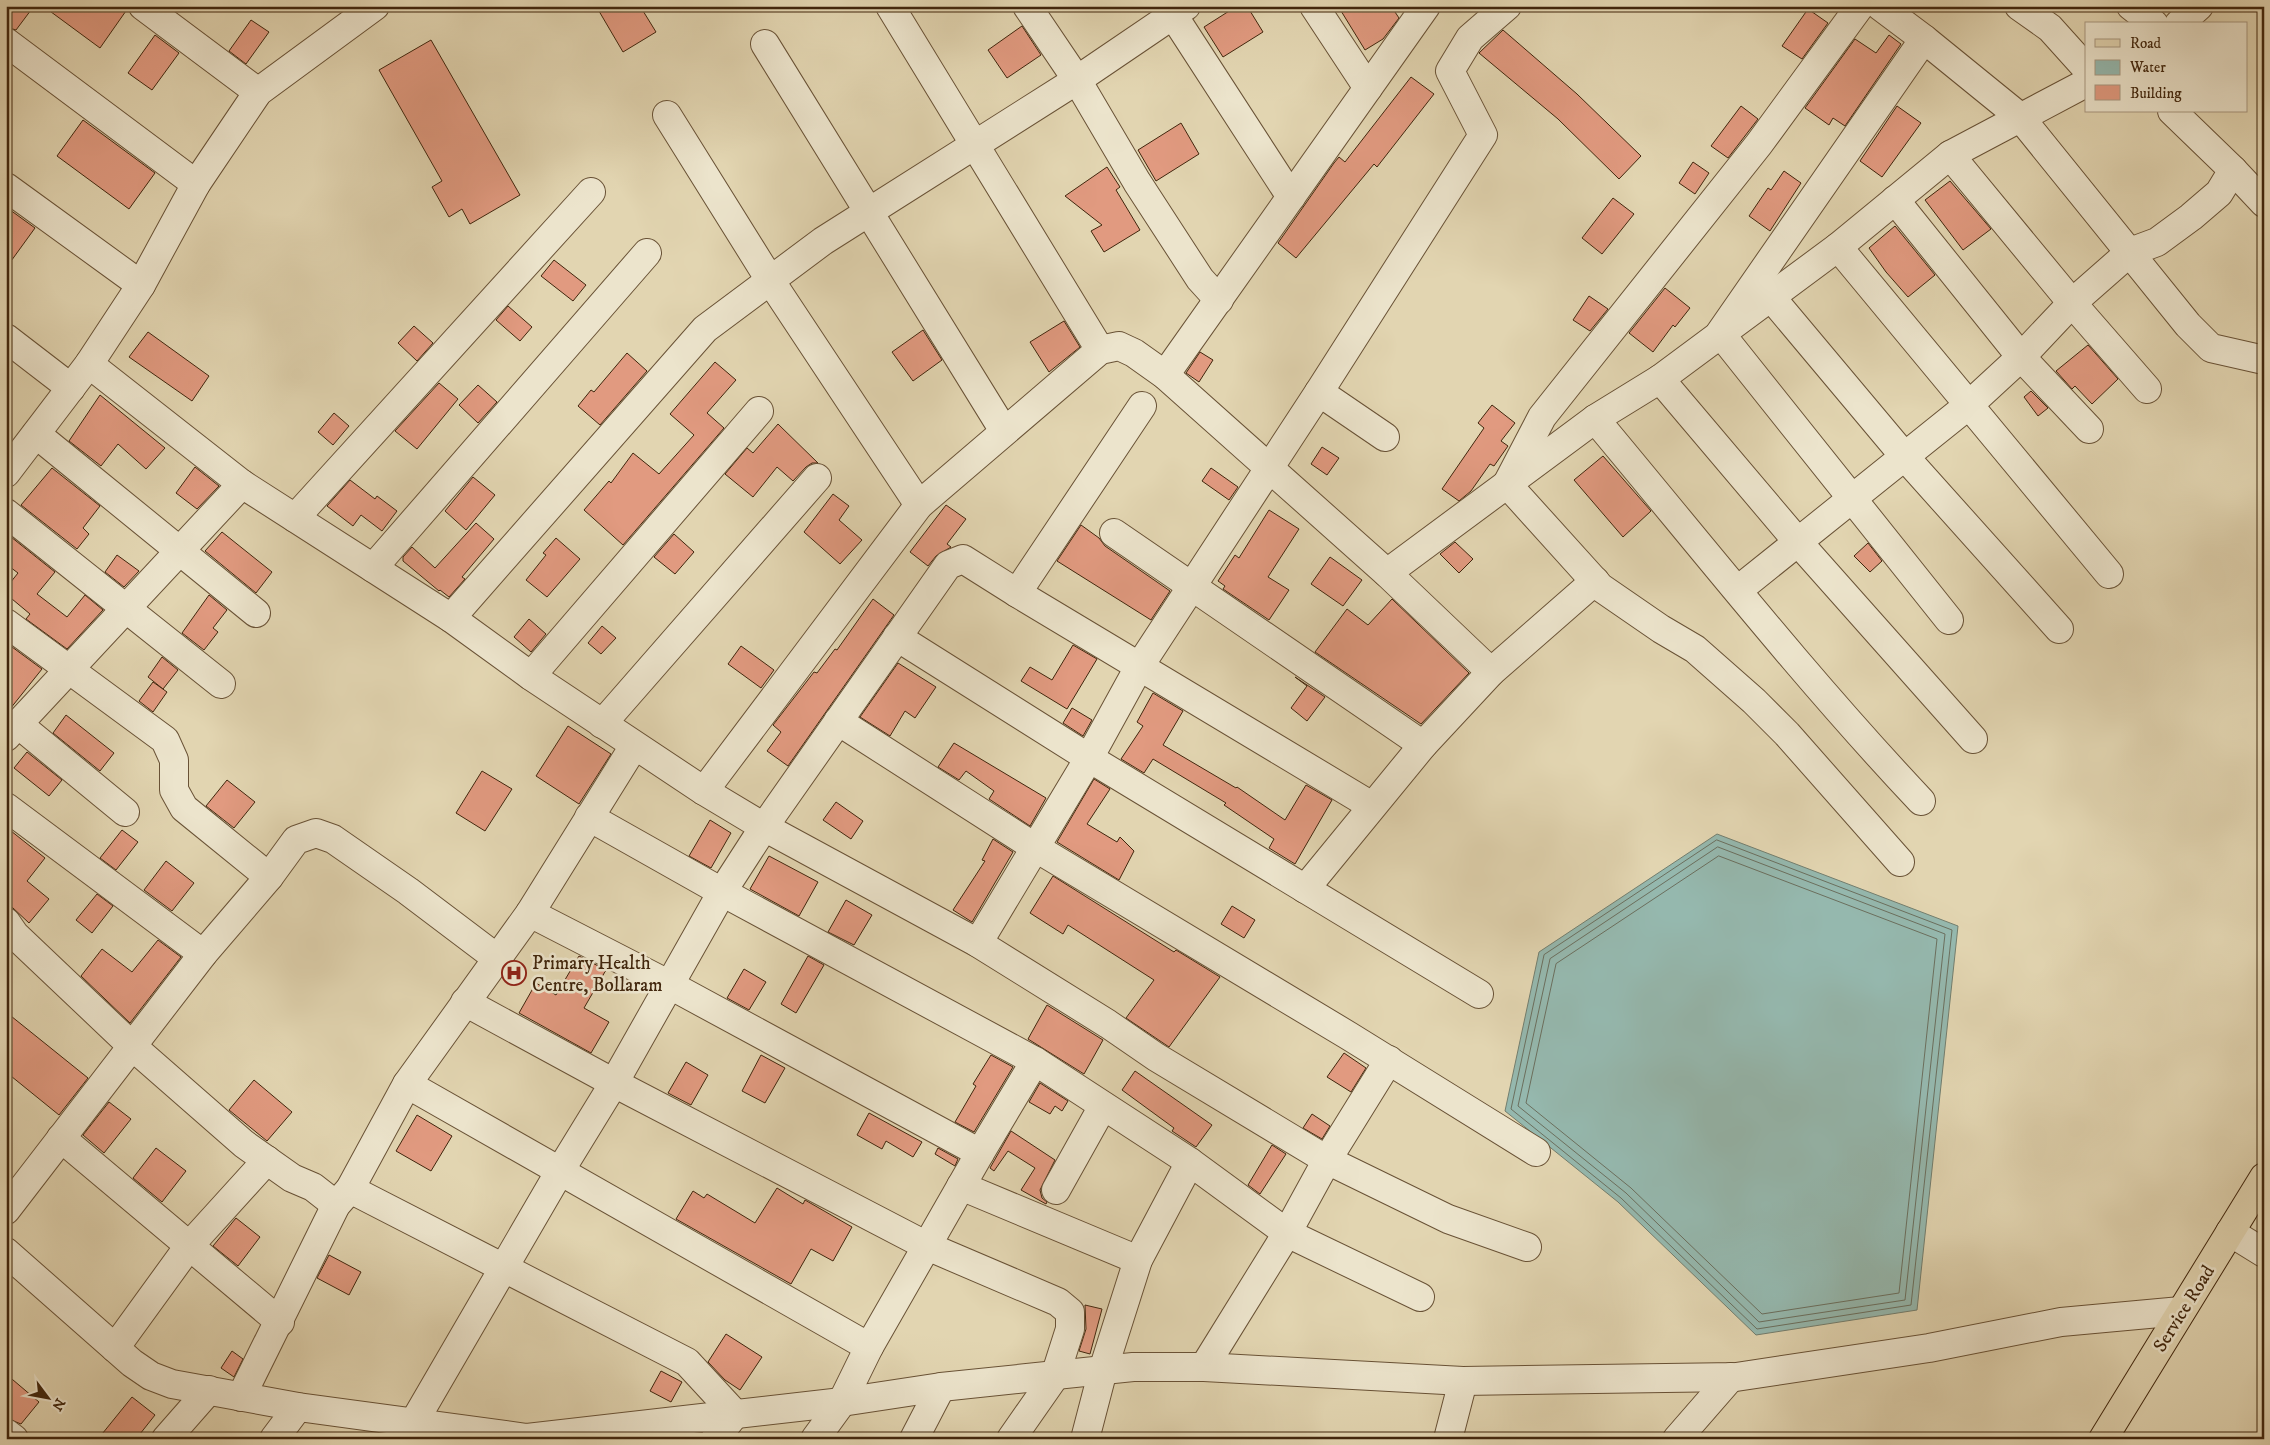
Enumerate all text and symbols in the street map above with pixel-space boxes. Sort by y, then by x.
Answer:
legend [2085,22,2248,112]
text: Road [2130,34,2162,53]
text: Water [2129,58,2166,77]
text: Building [2130,84,2182,103]
place label: Primary Health Centre, Bollaram [532,952,663,997]
hospital icon: Primary Health Centre, Bollaram [501,960,527,986]
street label: Service Road [2149,1261,2220,1356]
north arrow [22,1372,72,1422]
text: N [47,1395,69,1414]

